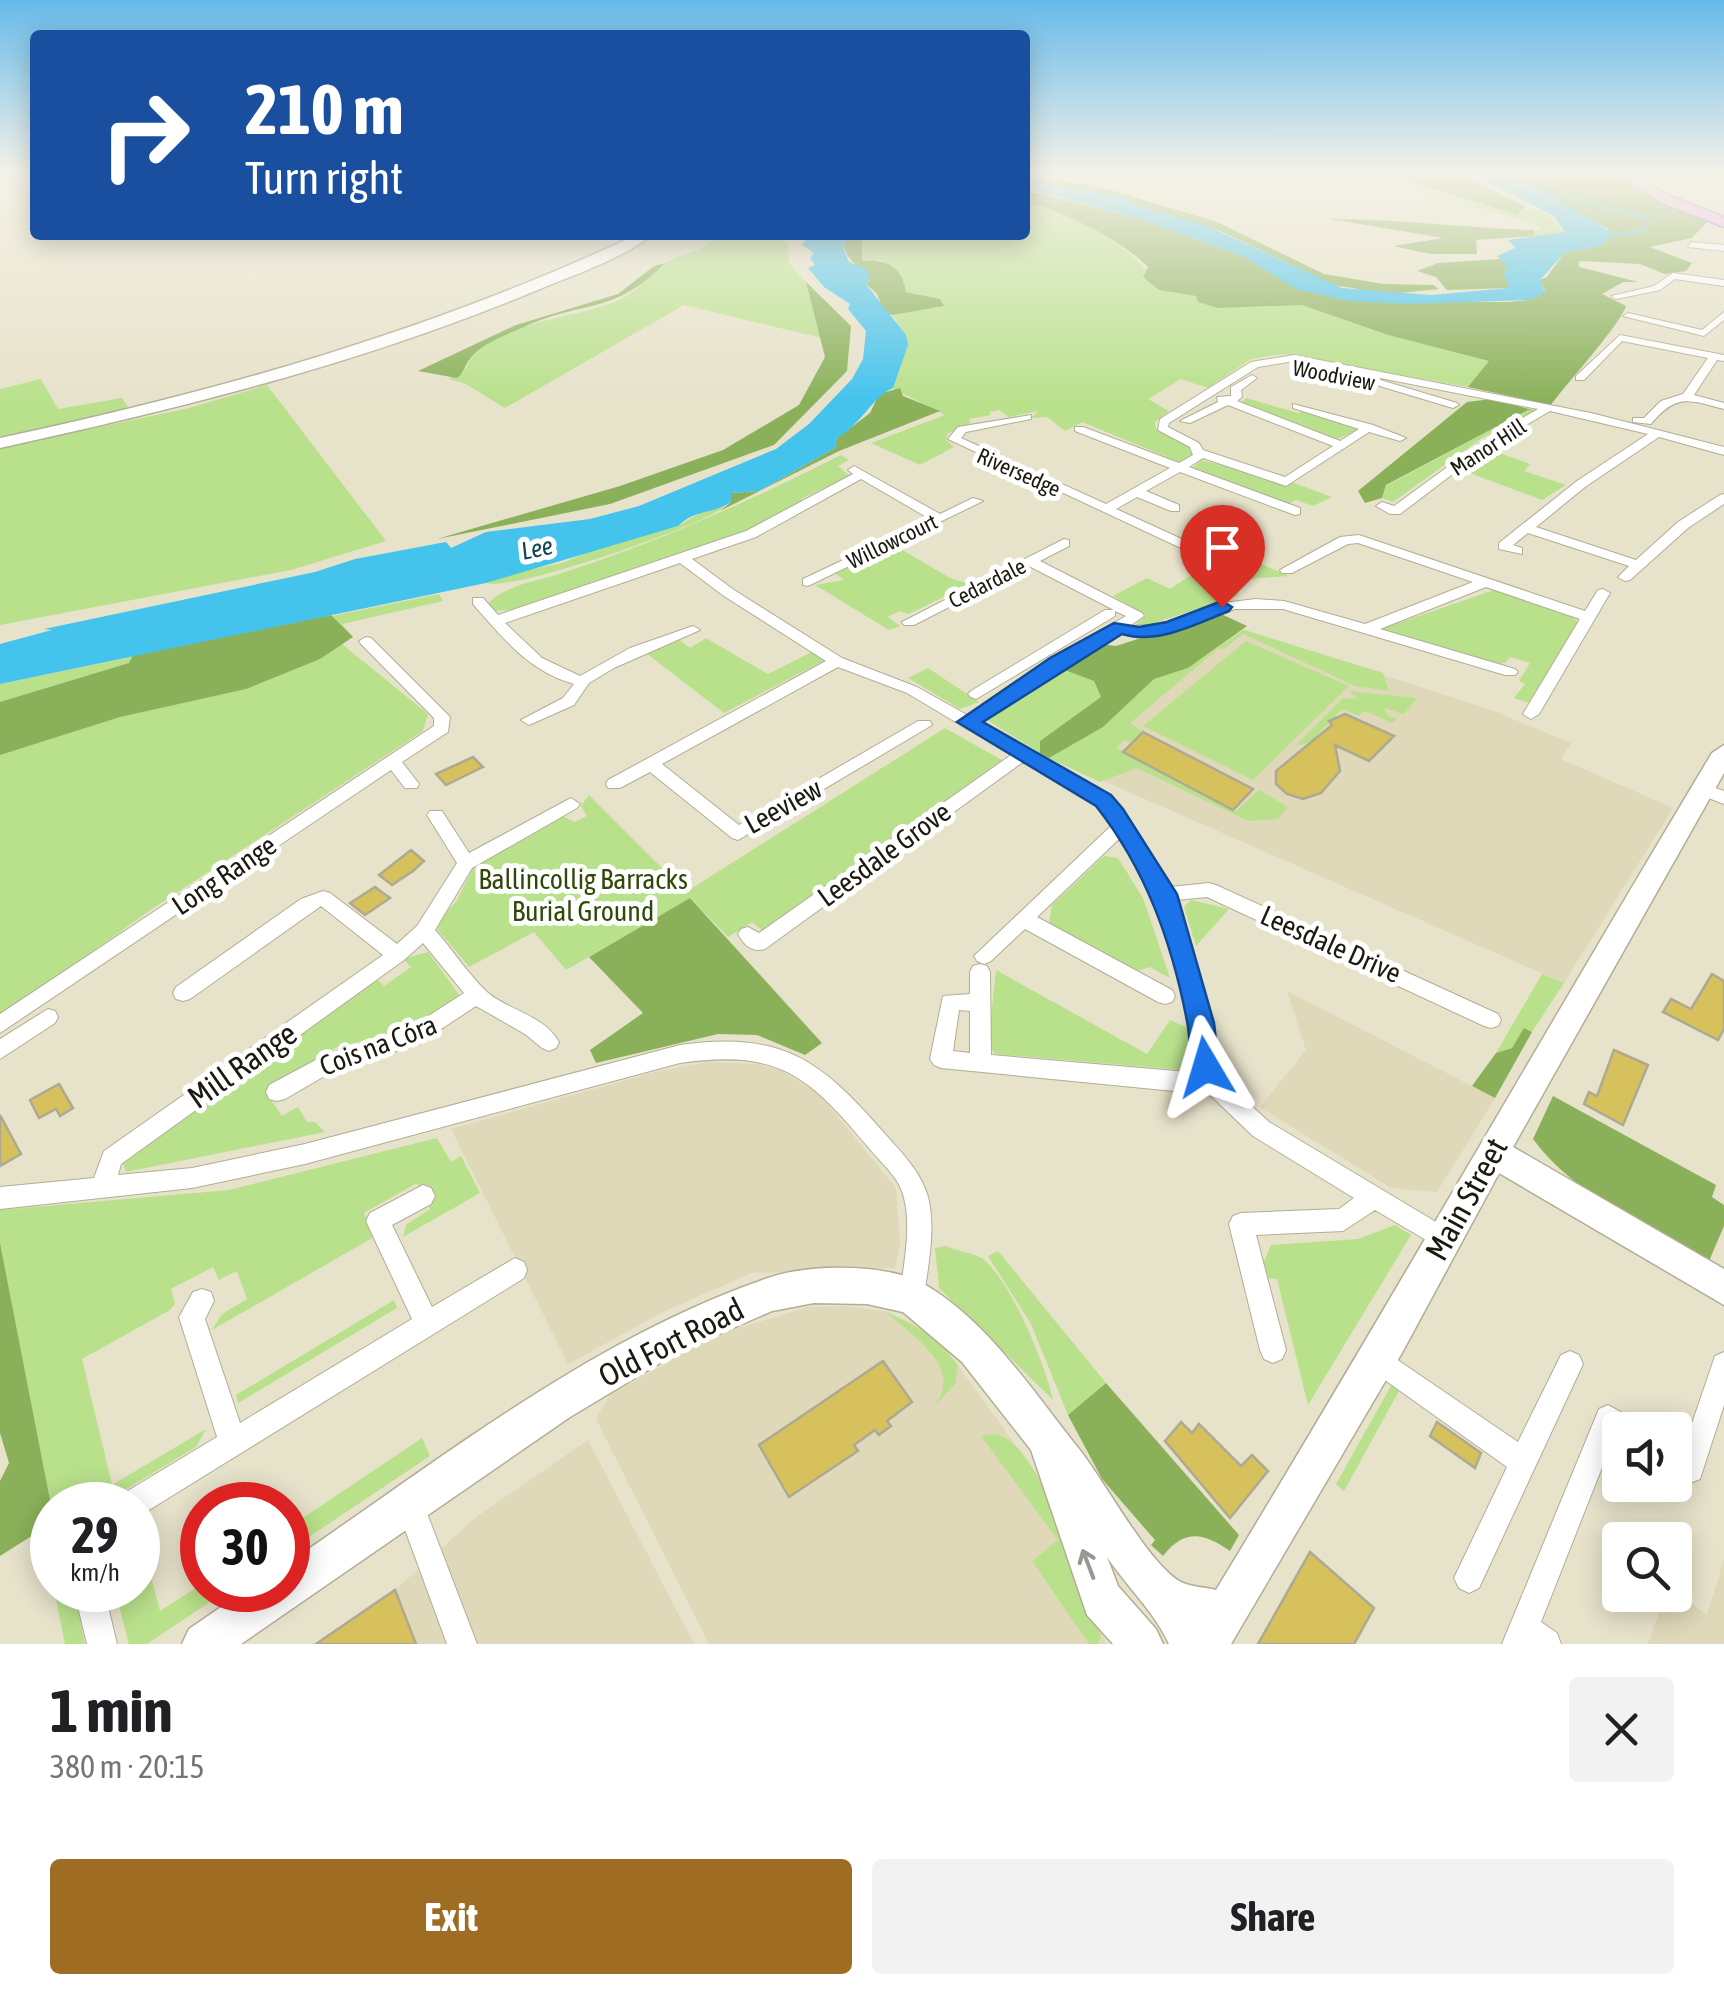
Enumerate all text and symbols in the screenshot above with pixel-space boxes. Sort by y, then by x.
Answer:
text: 210 m [245,69,404,149]
icon: right [80,70,210,200]
text: Turn right [245,152,403,204]
street label: Woodview [1291,354,1377,396]
street label: Manor Hill [1445,413,1531,481]
street label: Riversedge [973,442,1065,502]
pin [1180,505,1265,608]
street label: Willowcourt [843,508,941,574]
icon: arrive [1195,520,1250,575]
water label: Lee [518,531,556,565]
street label: Cedardale [944,553,1030,613]
street label: Leeview [739,772,827,840]
street label: Leesdale Grove [812,795,956,913]
street label: Long Range [166,829,282,921]
park label: Ballincollig Barracks Burial Ground [478,863,688,927]
street label: Leesdale Drive [1256,899,1406,989]
street label: Cois na Córa [315,1008,441,1082]
street label: Mill Range [181,1014,303,1116]
position arrow [1154,1015,1258,1119]
street label: Main Street [1417,1132,1515,1266]
street label: Old Fort Road [592,1290,750,1394]
map controls [1602,1412,1692,1612]
button: sound [1602,1412,1692,1502]
speed limit sign: 30 [180,1482,310,1612]
text: 29 [71,1506,118,1564]
button: search [1602,1522,1692,1612]
one-way arrow [1078,1549,1096,1580]
text: km/h [70,1558,120,1586]
text: 1 min [50,1676,173,1745]
button: close [1569,1677,1674,1782]
text: 380 m · 20:15 [50,1748,205,1785]
button: Exit [50,1859,852,1974]
button: Share [872,1859,1674,1974]

